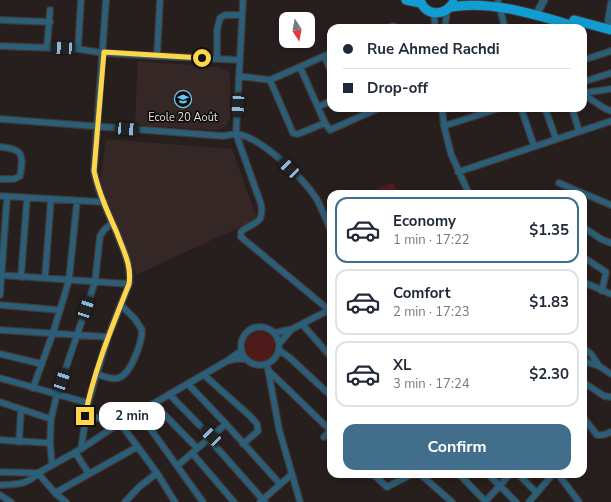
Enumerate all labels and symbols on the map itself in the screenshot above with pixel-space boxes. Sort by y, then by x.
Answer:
north arrow [279,12,315,48]
car [51,41,75,55]
route start [193,49,211,67]
school or university icon: Ecole 20 Août [173,89,193,109]
car [231,93,245,117]
place label: Ecole 20 Août [148,110,218,125]
car [115,122,139,136]
car [276,155,302,181]
car [76,295,96,321]
car [52,367,72,393]
callout: 2 min [99,402,165,430]
route end [76,407,94,425]
car [198,423,224,449]

